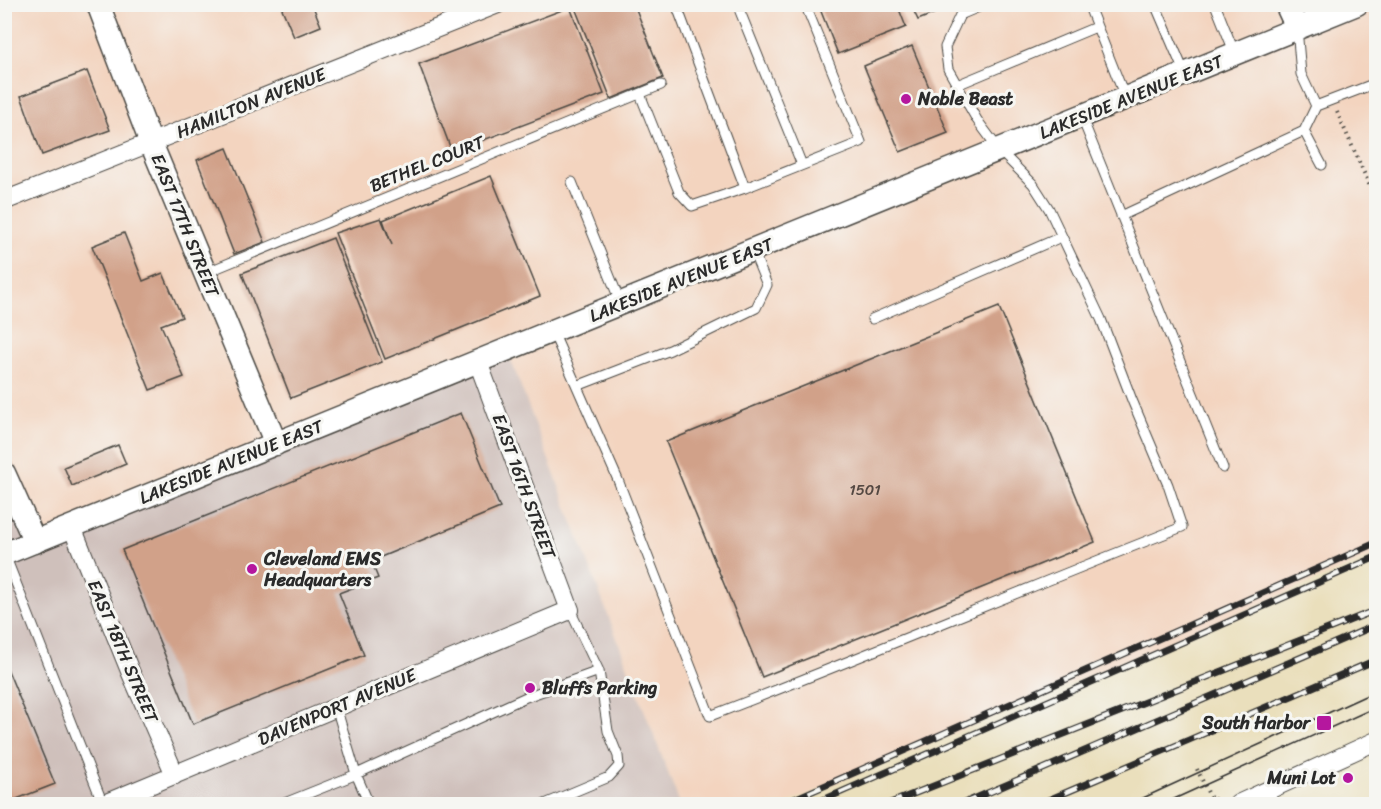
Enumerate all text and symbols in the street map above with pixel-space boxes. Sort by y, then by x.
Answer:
street label: LAKESIDE AVENUE EAST [1034,45,1229,149]
street label: HAMILTON AVENUE [171,58,332,148]
place label: Noble Beast [917,83,1013,115]
marker: Noble Beast [899,92,913,106]
street label: BETHEL COURT [365,126,490,202]
street label: EAST 17TH STREET [142,148,229,303]
street label: LAKESIDE AVENUE EAST [584,228,779,332]
street label: EAST 16TH STREET [483,409,566,564]
street label: LAKESIDE AVENUE EAST [134,410,329,514]
house number: 1501 [849,477,881,503]
place label: Cleveland EMS Headquarters [263,543,382,596]
marker: Cleveland EMS Headquarters [245,562,259,576]
street label: EAST 18TH STREET [78,574,168,729]
street label: DAVENPORT AVENUE [253,659,422,755]
place label: Bluffs Parking [542,672,657,704]
marker: Bluffs Parking [523,681,537,695]
place label: South Harbor [1201,707,1312,739]
marker: South Harbor [1315,714,1333,732]
place label: Muni Lot [1266,762,1336,794]
marker: Muni Lot [1341,771,1355,785]

